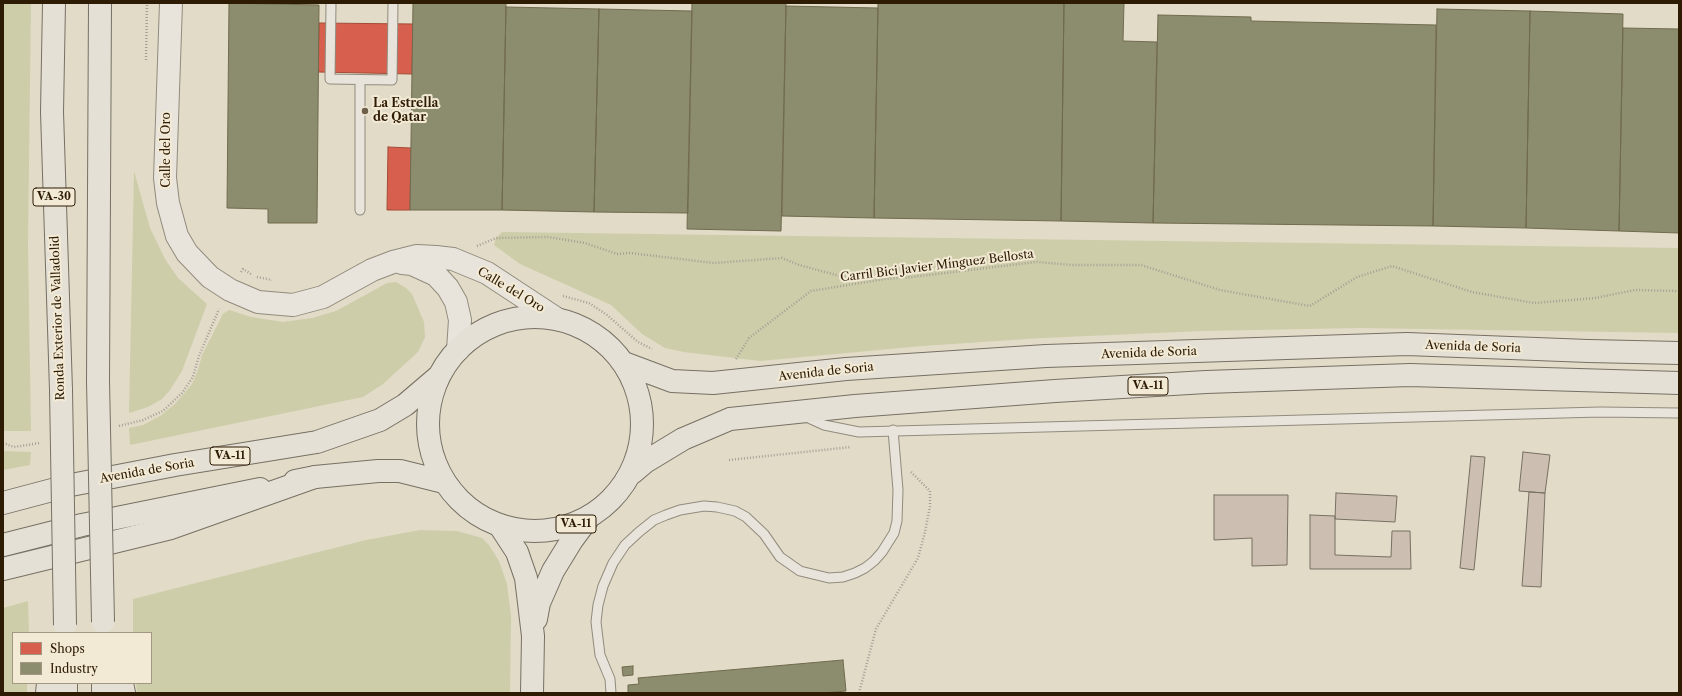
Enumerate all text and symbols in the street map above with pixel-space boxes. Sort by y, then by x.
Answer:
place label: La Estrella de Qatar [373,97,439,125]
marker: La Estrella de Qatar [360,106,370,116]
street label: Calle del Oro [160,112,174,188]
road number: VA-30 [33,188,75,206]
street label: Ronda Exterior de Valladolid [48,235,68,401]
street label: Carril Bici Javier Mínguez Bellosta [839,247,1035,285]
street label: Calle del Oro [475,264,547,316]
street label: Avenida de Soria [1425,338,1521,356]
street label: Avenida de Soria [1101,344,1197,362]
street label: Avenida de Soria [778,360,874,384]
road number: VA-11 [1128,377,1168,395]
road number: VA-11 [210,447,250,465]
street label: Avenida de Soria [99,456,195,486]
road number: VA-11 [556,515,596,533]
legend [12,632,152,684]
text: Shops [50,641,85,656]
text: Industry [50,661,98,676]

